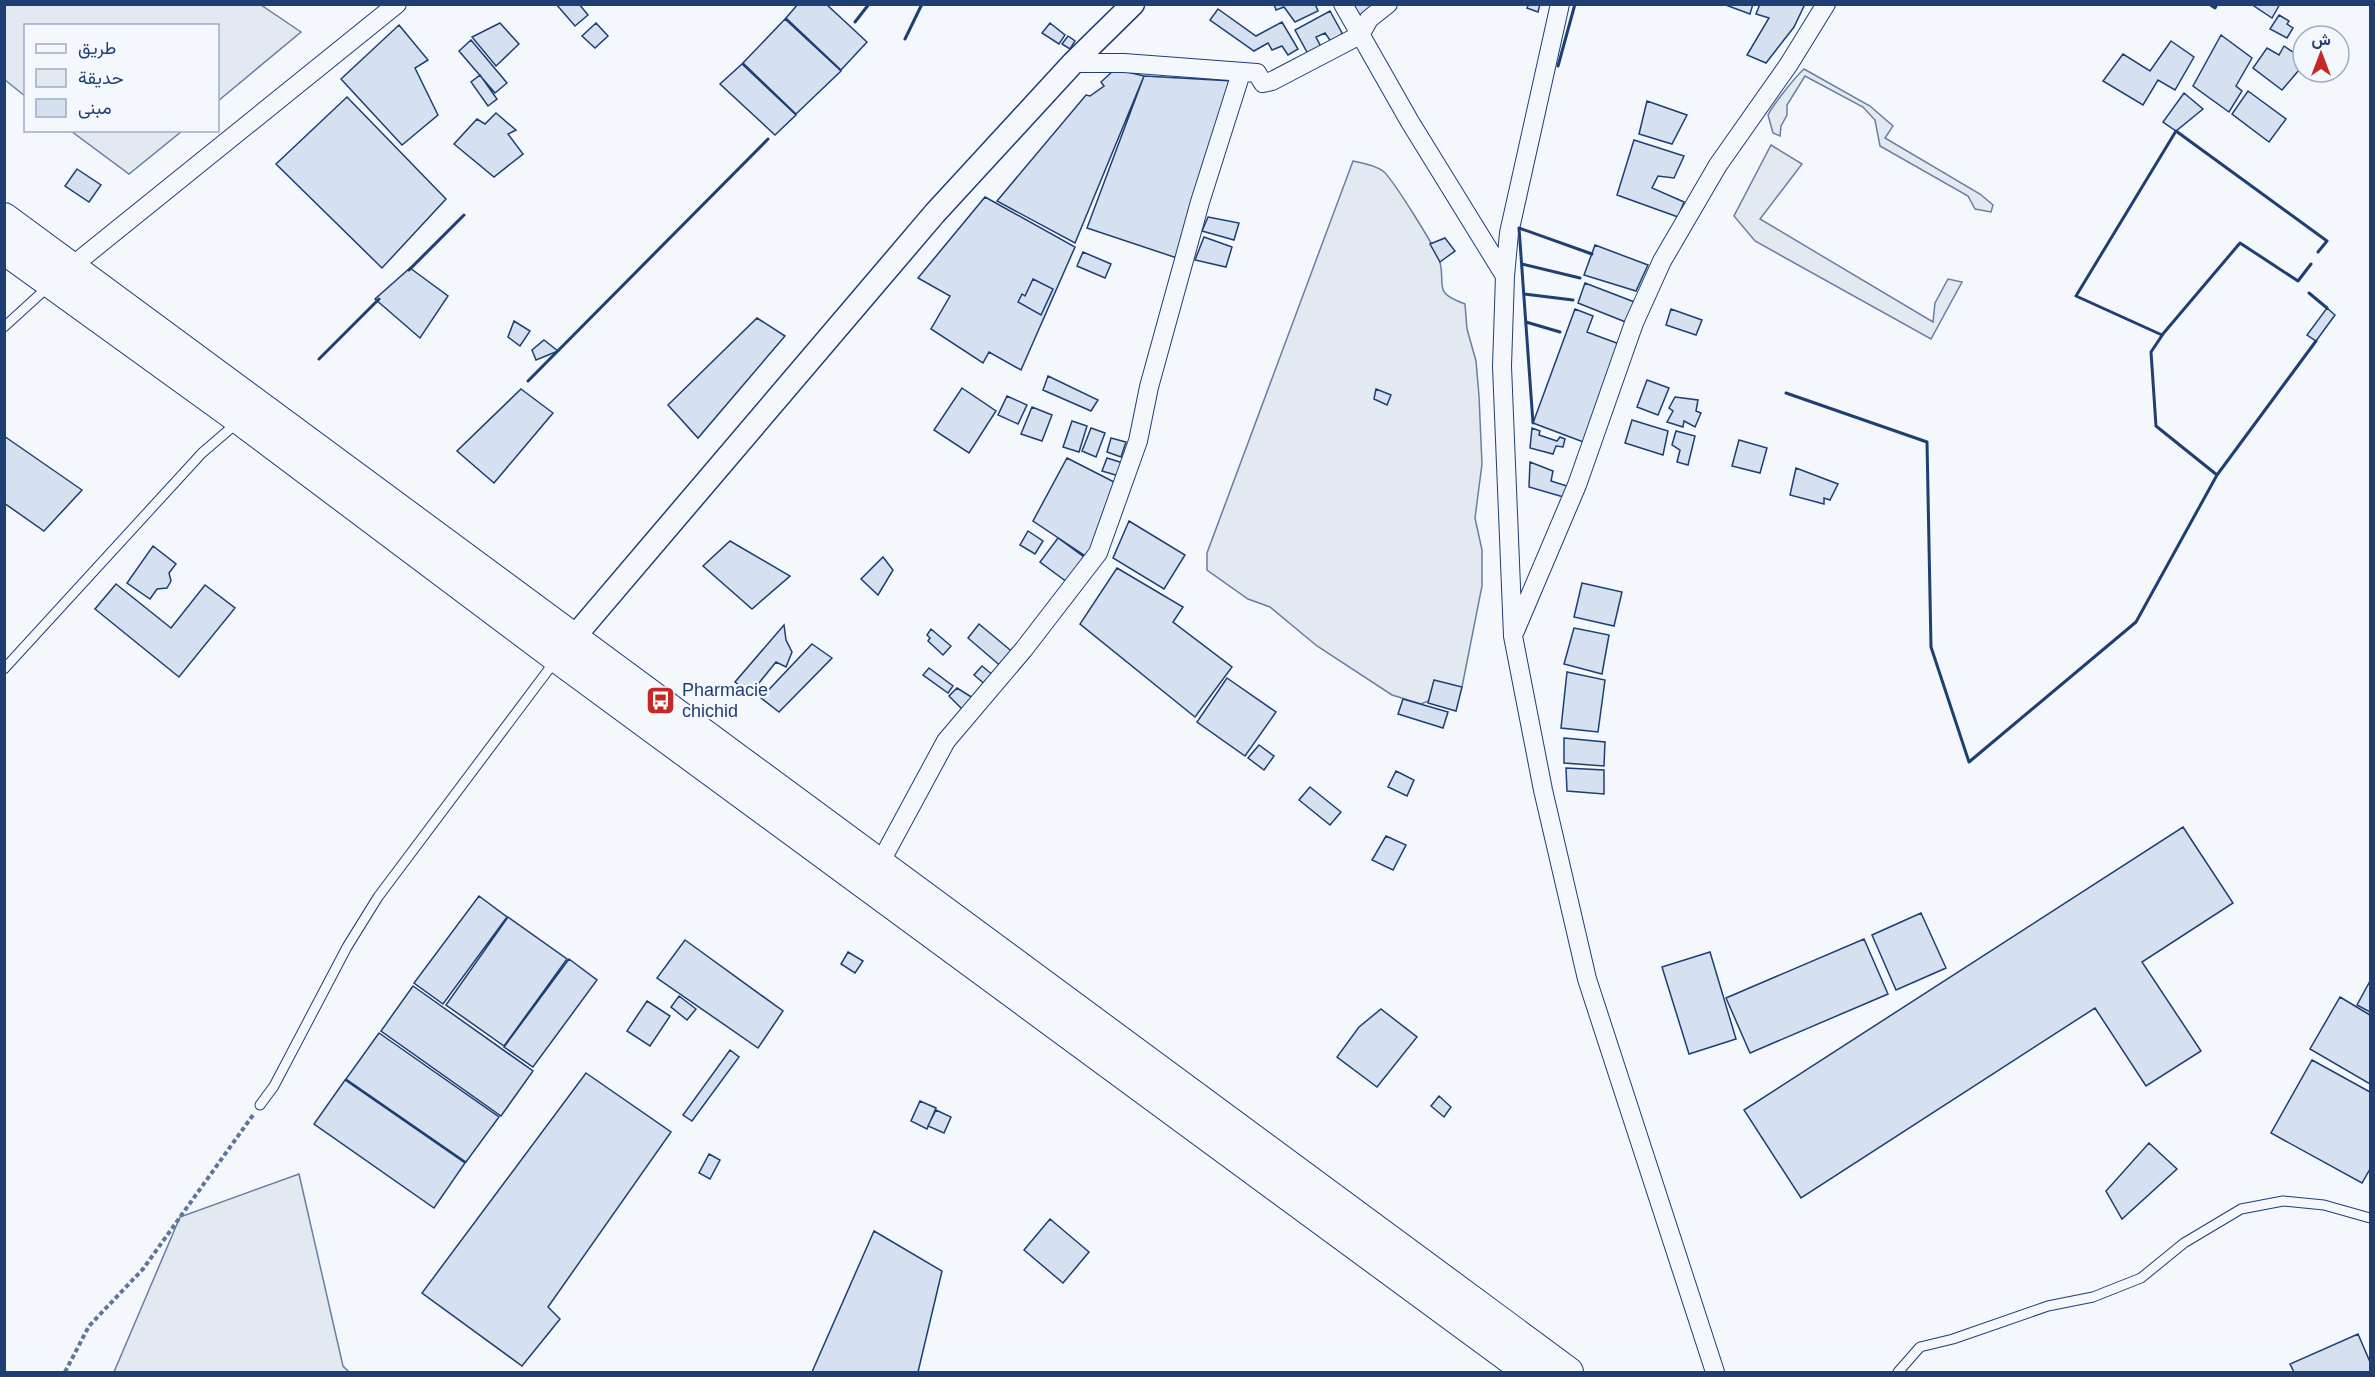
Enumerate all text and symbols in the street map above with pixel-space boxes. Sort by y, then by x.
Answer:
legend [24,24,219,132]
north arrow [2291,24,2351,84]
text: ش [2311,31,2331,49]
text: طريق [78,38,116,59]
text: حديقة [78,68,124,88]
text: مبنى [78,98,112,119]
place label: Pharmacie chichid [682,680,768,721]
bus stop icon: Pharmacie chichid [645,684,677,716]

